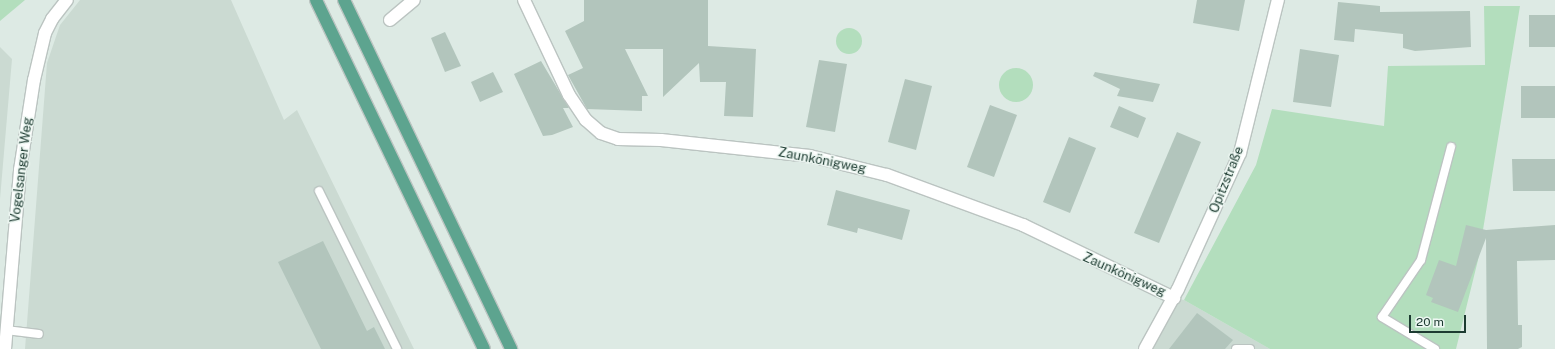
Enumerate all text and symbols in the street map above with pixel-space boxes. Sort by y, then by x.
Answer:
street label: Vogelsanger Weg [8,116,36,224]
street label: Zaunkönigweg [777,145,867,177]
street label: Opitzstraße [1207,145,1247,215]
street label: Zaunkönigweg [1080,250,1168,300]
scale bar [1411,307,1468,333]
text: 20 m [1416,315,1444,329]

